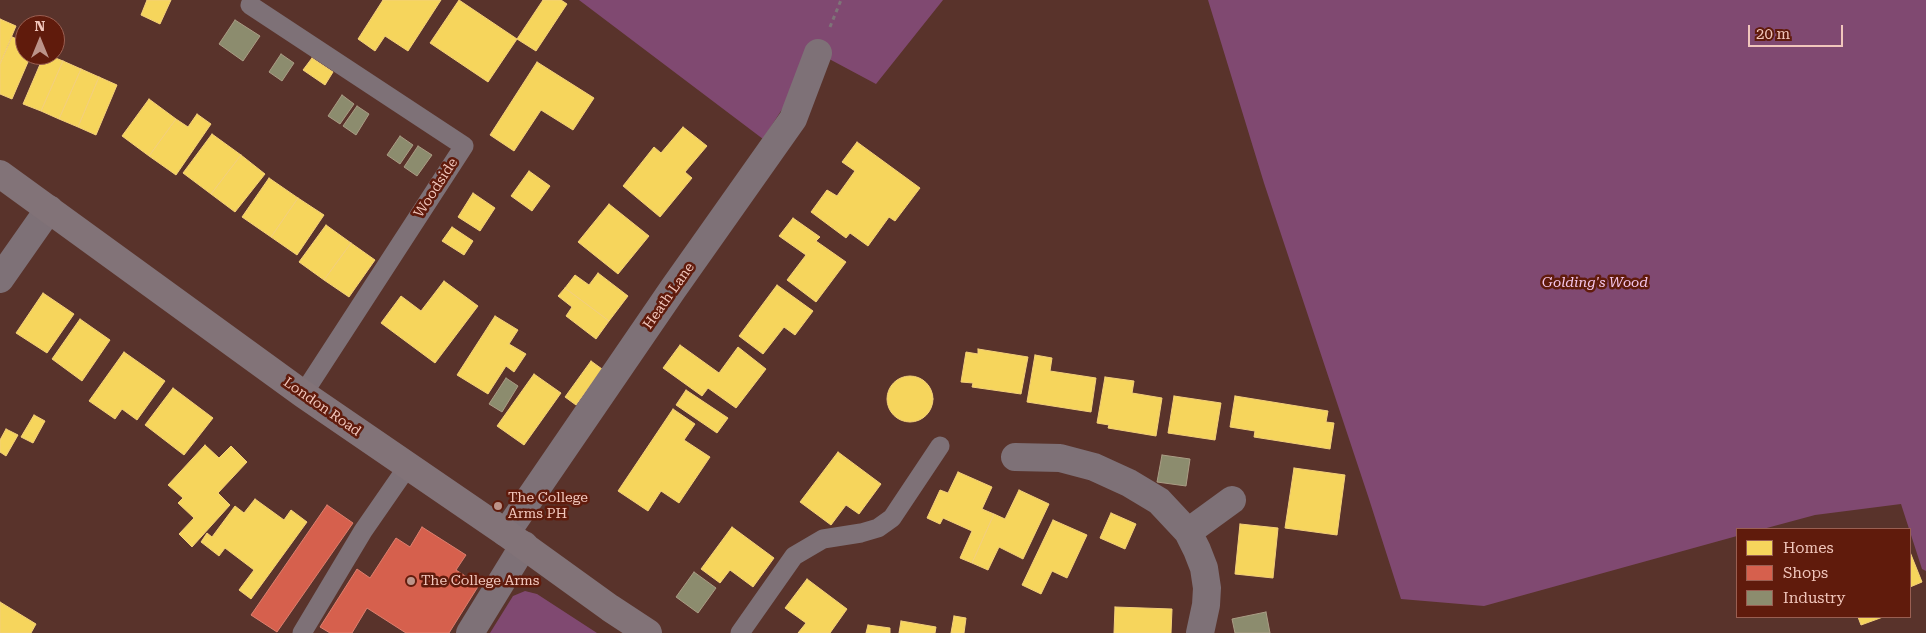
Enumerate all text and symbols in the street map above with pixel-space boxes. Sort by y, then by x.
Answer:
north arrow [15,15,65,65]
scale bar [1751,15,1846,47]
text: N [35,18,45,34]
text: 20 m [1756,25,1790,43]
street label: Woodside [411,155,461,221]
street label: Heath Lane [640,259,698,333]
park label: Golding's Wood [1542,275,1648,291]
street label: London Road [280,374,364,440]
place label: The College Arms PH [508,490,588,522]
marker: The College Arms PH [492,500,504,512]
legend [1736,528,1911,618]
text: Homes [1783,539,1834,557]
text: Shops [1783,564,1828,582]
place label: The College Arms [421,573,539,589]
marker: The College Arms [405,575,417,587]
text: Industry [1783,589,1845,607]

